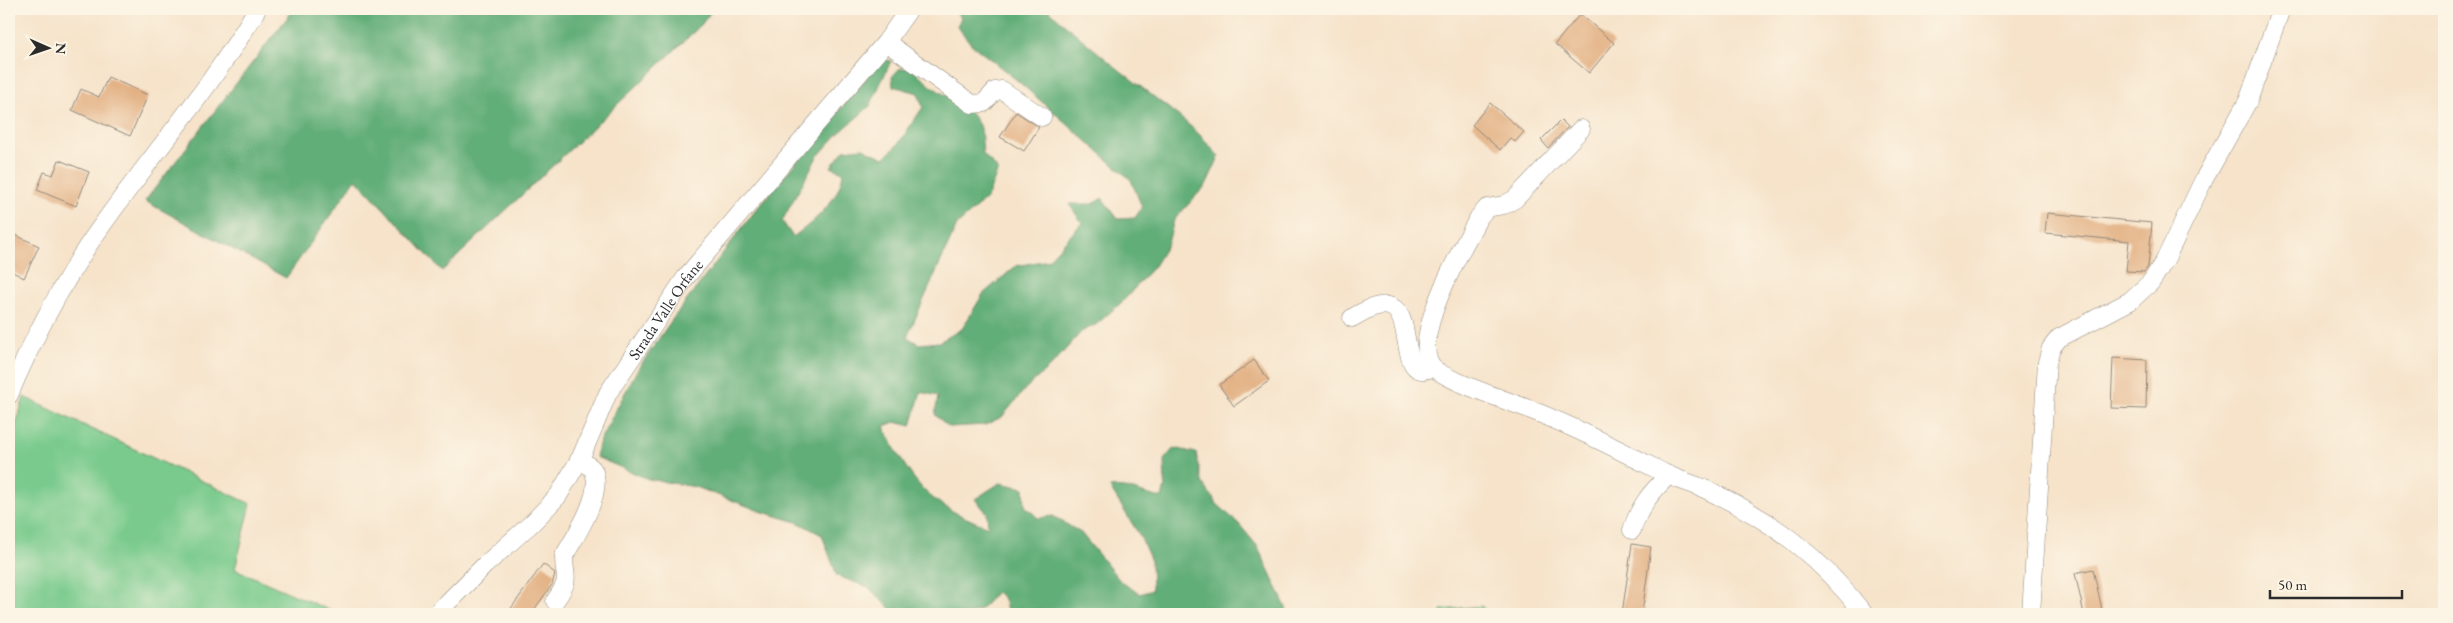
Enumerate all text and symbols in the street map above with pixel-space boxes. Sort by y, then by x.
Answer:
north arrow [22,22,72,72]
text: N [52,42,70,55]
street label: Strada Valle Orfane [623,255,708,364]
scale bar [2270,568,2403,600]
text: 50 m [2278,575,2307,594]

